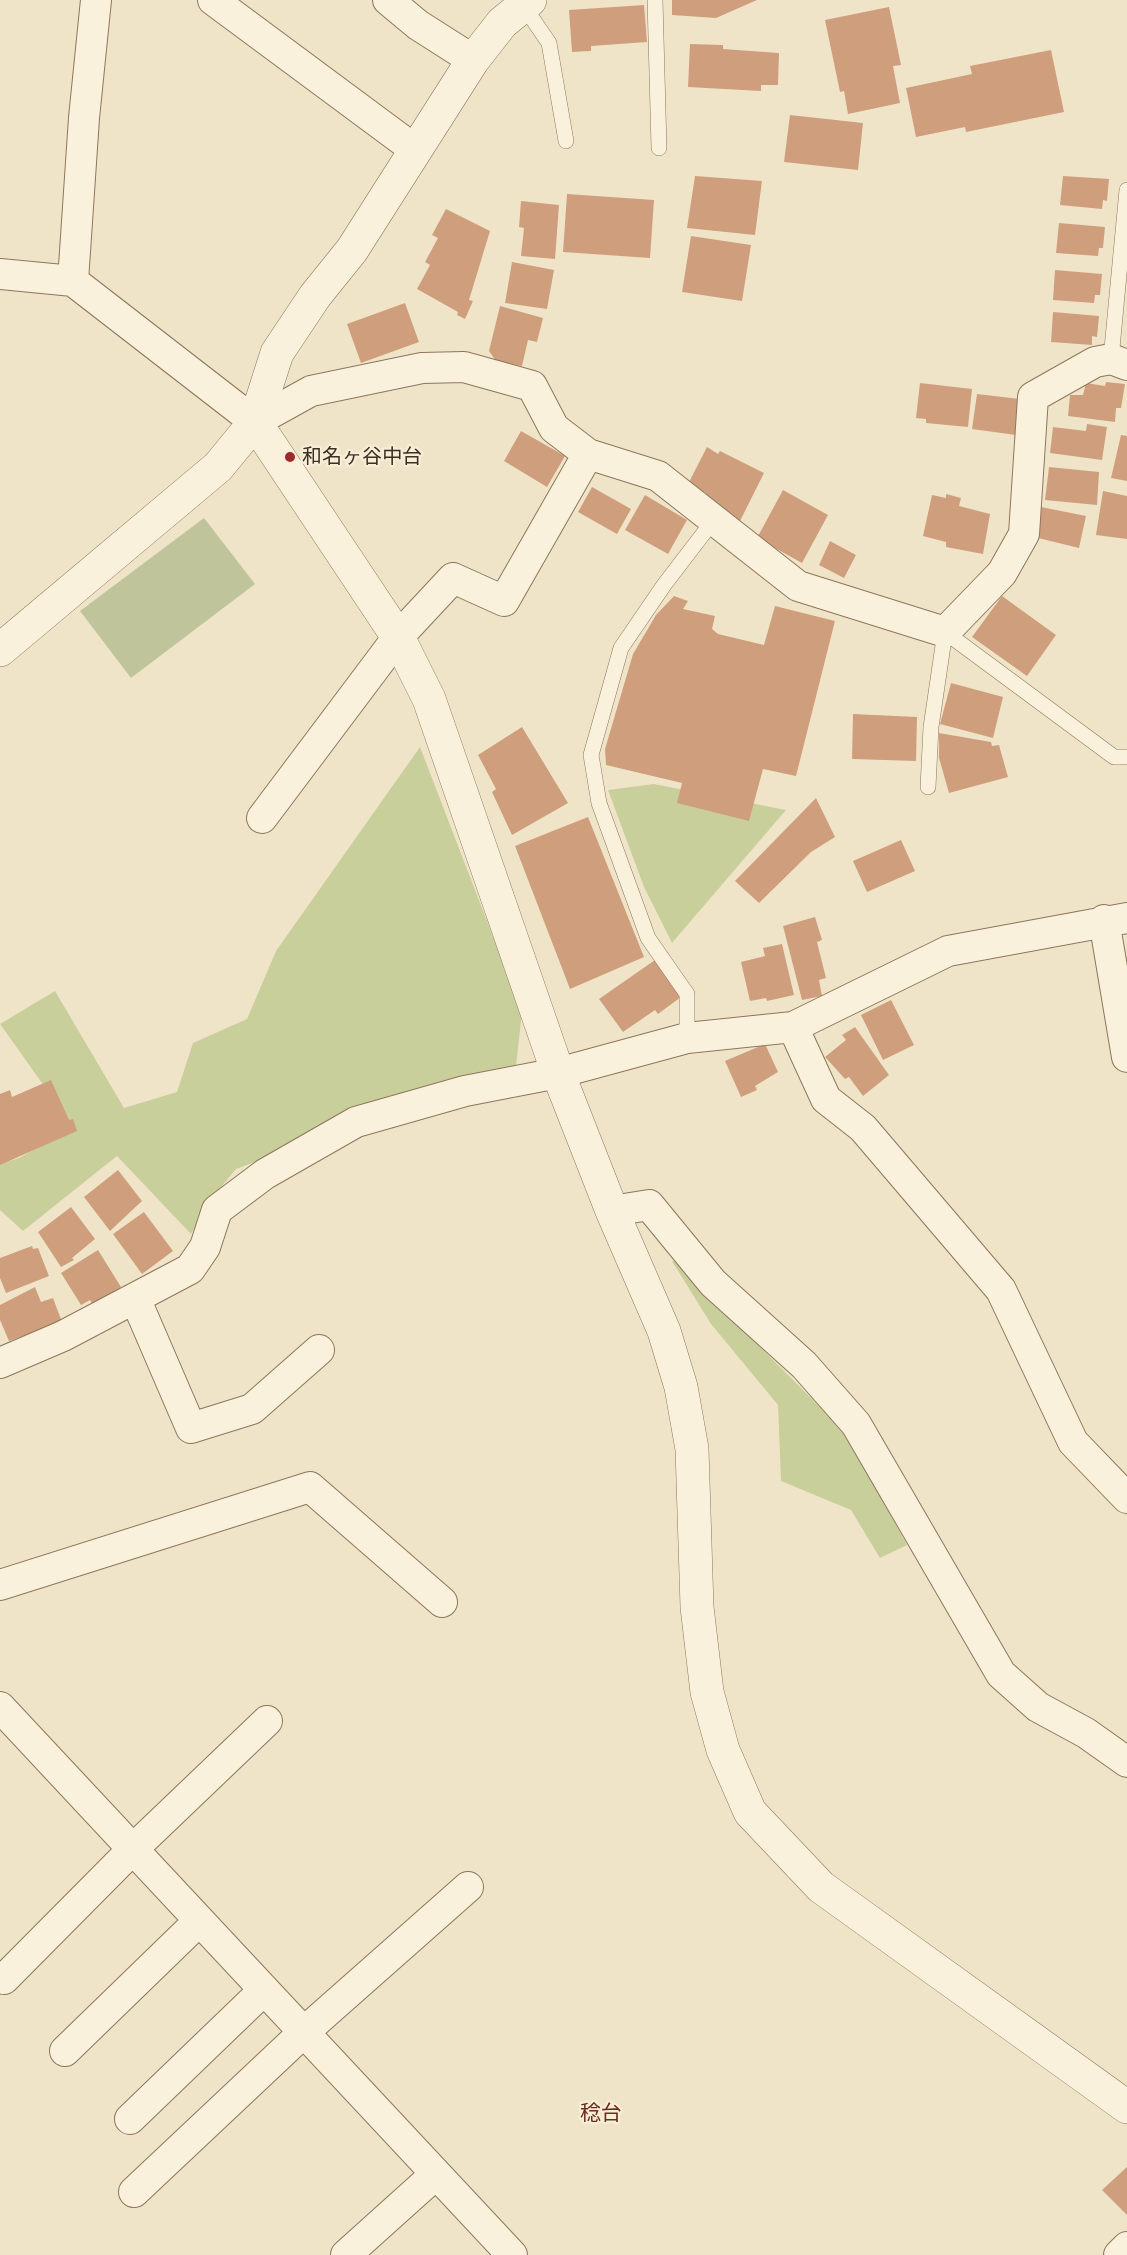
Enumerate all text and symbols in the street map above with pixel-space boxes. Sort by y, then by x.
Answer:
place label: 和名ヶ谷中台 [302,445,422,469]
marker: 和名ヶ谷中台 [283,450,297,464]
district label: 稔台 [580,2101,622,2127]

